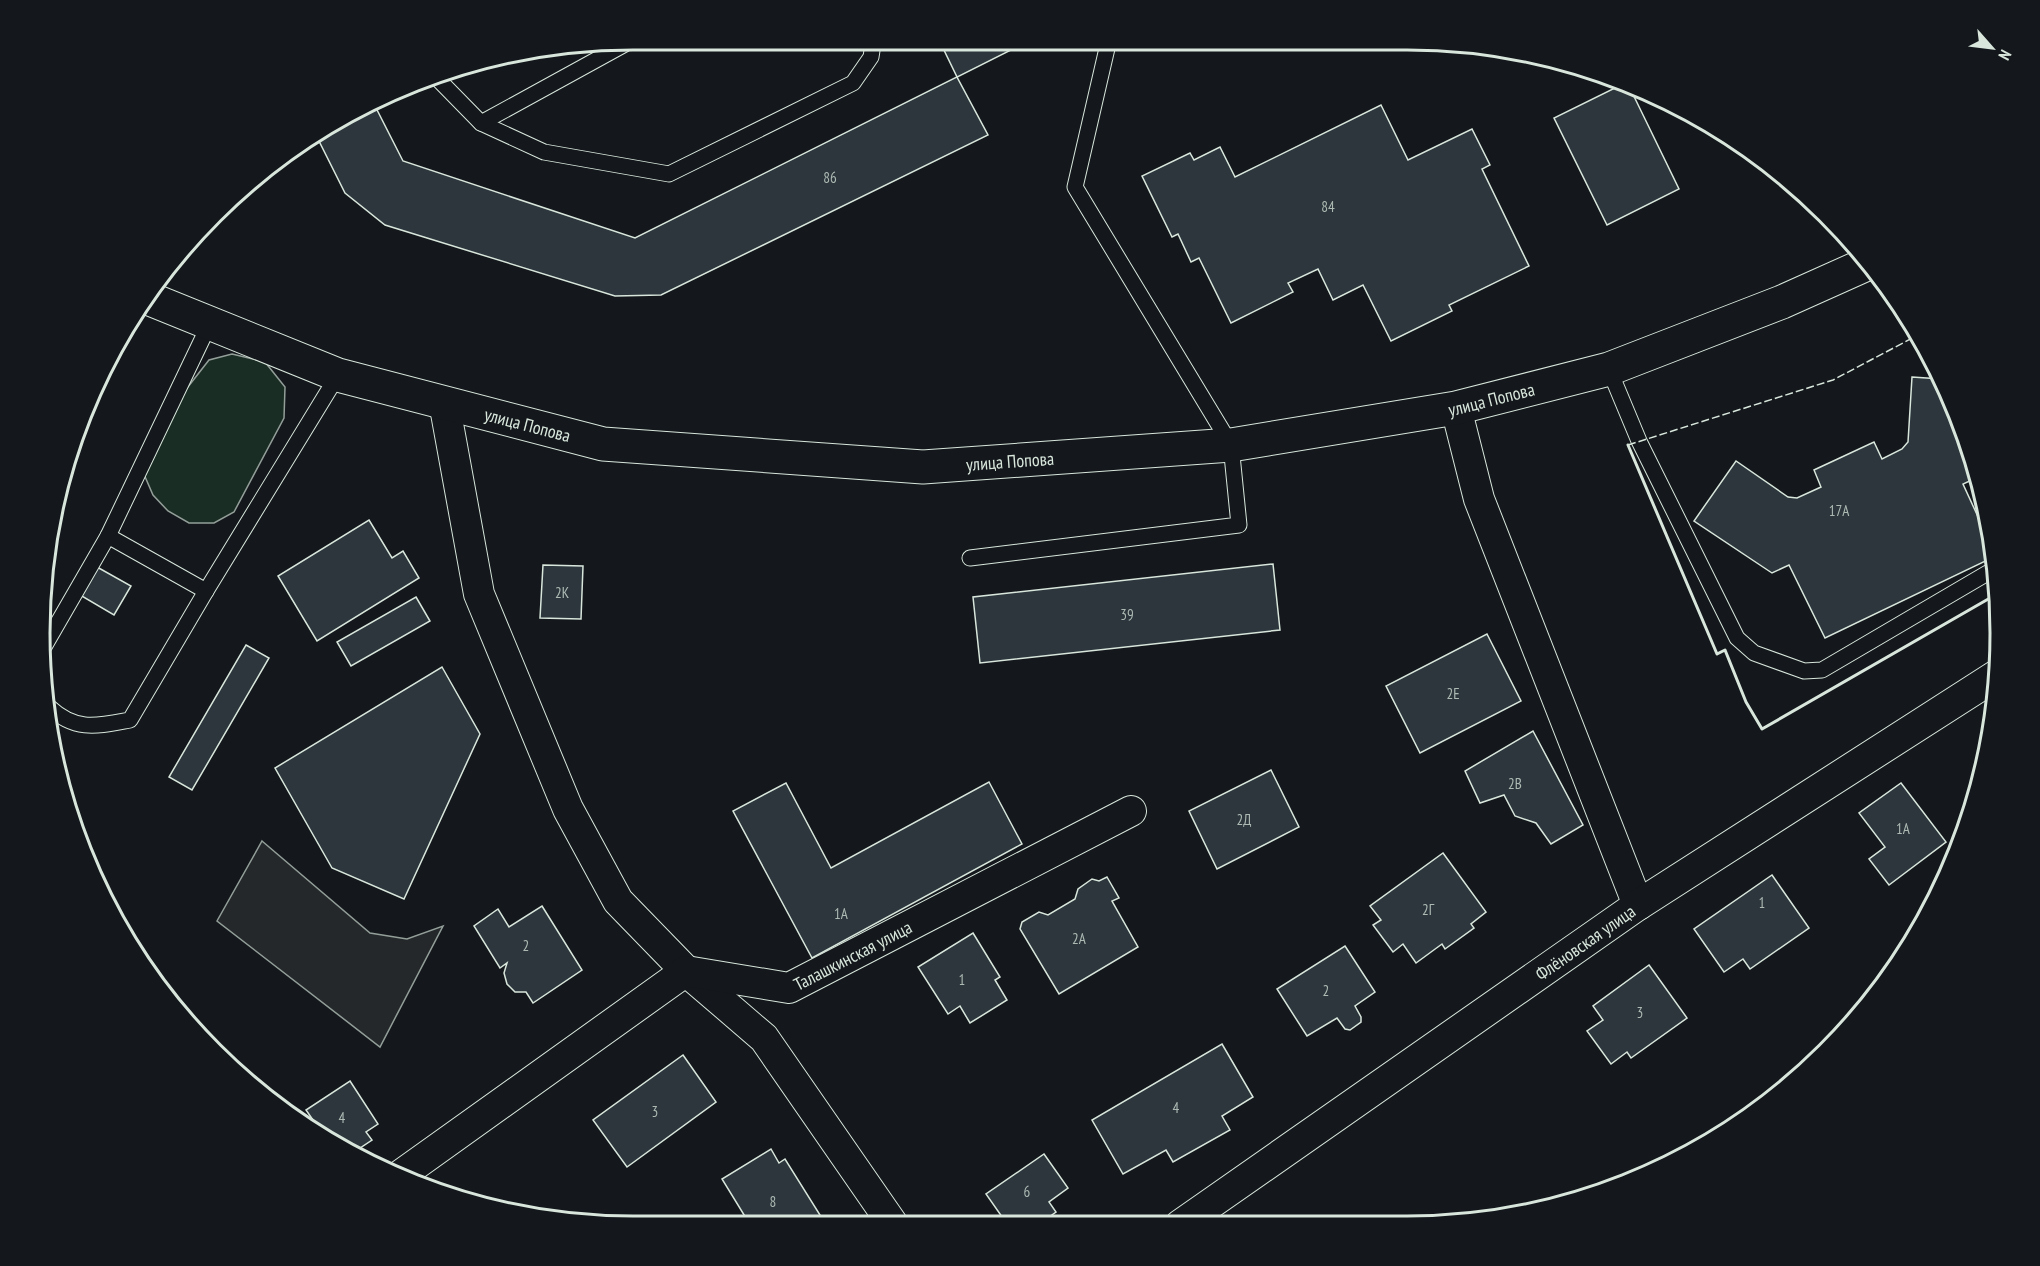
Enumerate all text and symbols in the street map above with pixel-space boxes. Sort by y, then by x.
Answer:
north arrow [1962,18,2022,78]
text: N [1994,47,2016,64]
house number: 86 [823,168,837,187]
house number: 84 [1321,197,1335,216]
street label: улица Попова [1447,377,1537,421]
street label: улица Попова [482,402,573,447]
street label: улица Попова [965,446,1055,475]
house number: 17А [1829,501,1850,520]
house number: 2К [555,583,570,602]
house number: 39 [1120,605,1134,624]
house number: 2Е [1446,684,1460,703]
house number: 2В [1508,774,1522,793]
house number: 2Д [1237,810,1251,829]
house number: 1А [1896,819,1911,838]
house number: 1 [1759,893,1765,912]
street label: Флёновская улица [1530,899,1639,985]
house number: 2Г [1422,900,1435,919]
house number: 1А [834,904,849,923]
street label: Талашкинская улица [790,915,915,995]
house number: 2А [1072,929,1087,948]
house number: 2 [523,936,529,955]
house number: 1 [959,970,965,989]
house number: 2 [1323,981,1329,1000]
house number: 3 [1637,1003,1643,1022]
house number: 4 [1173,1098,1180,1117]
house number: 3 [652,1102,658,1121]
house number: 4 [339,1108,346,1127]
house number: 6 [1024,1182,1031,1201]
house number: 8 [770,1192,776,1211]

